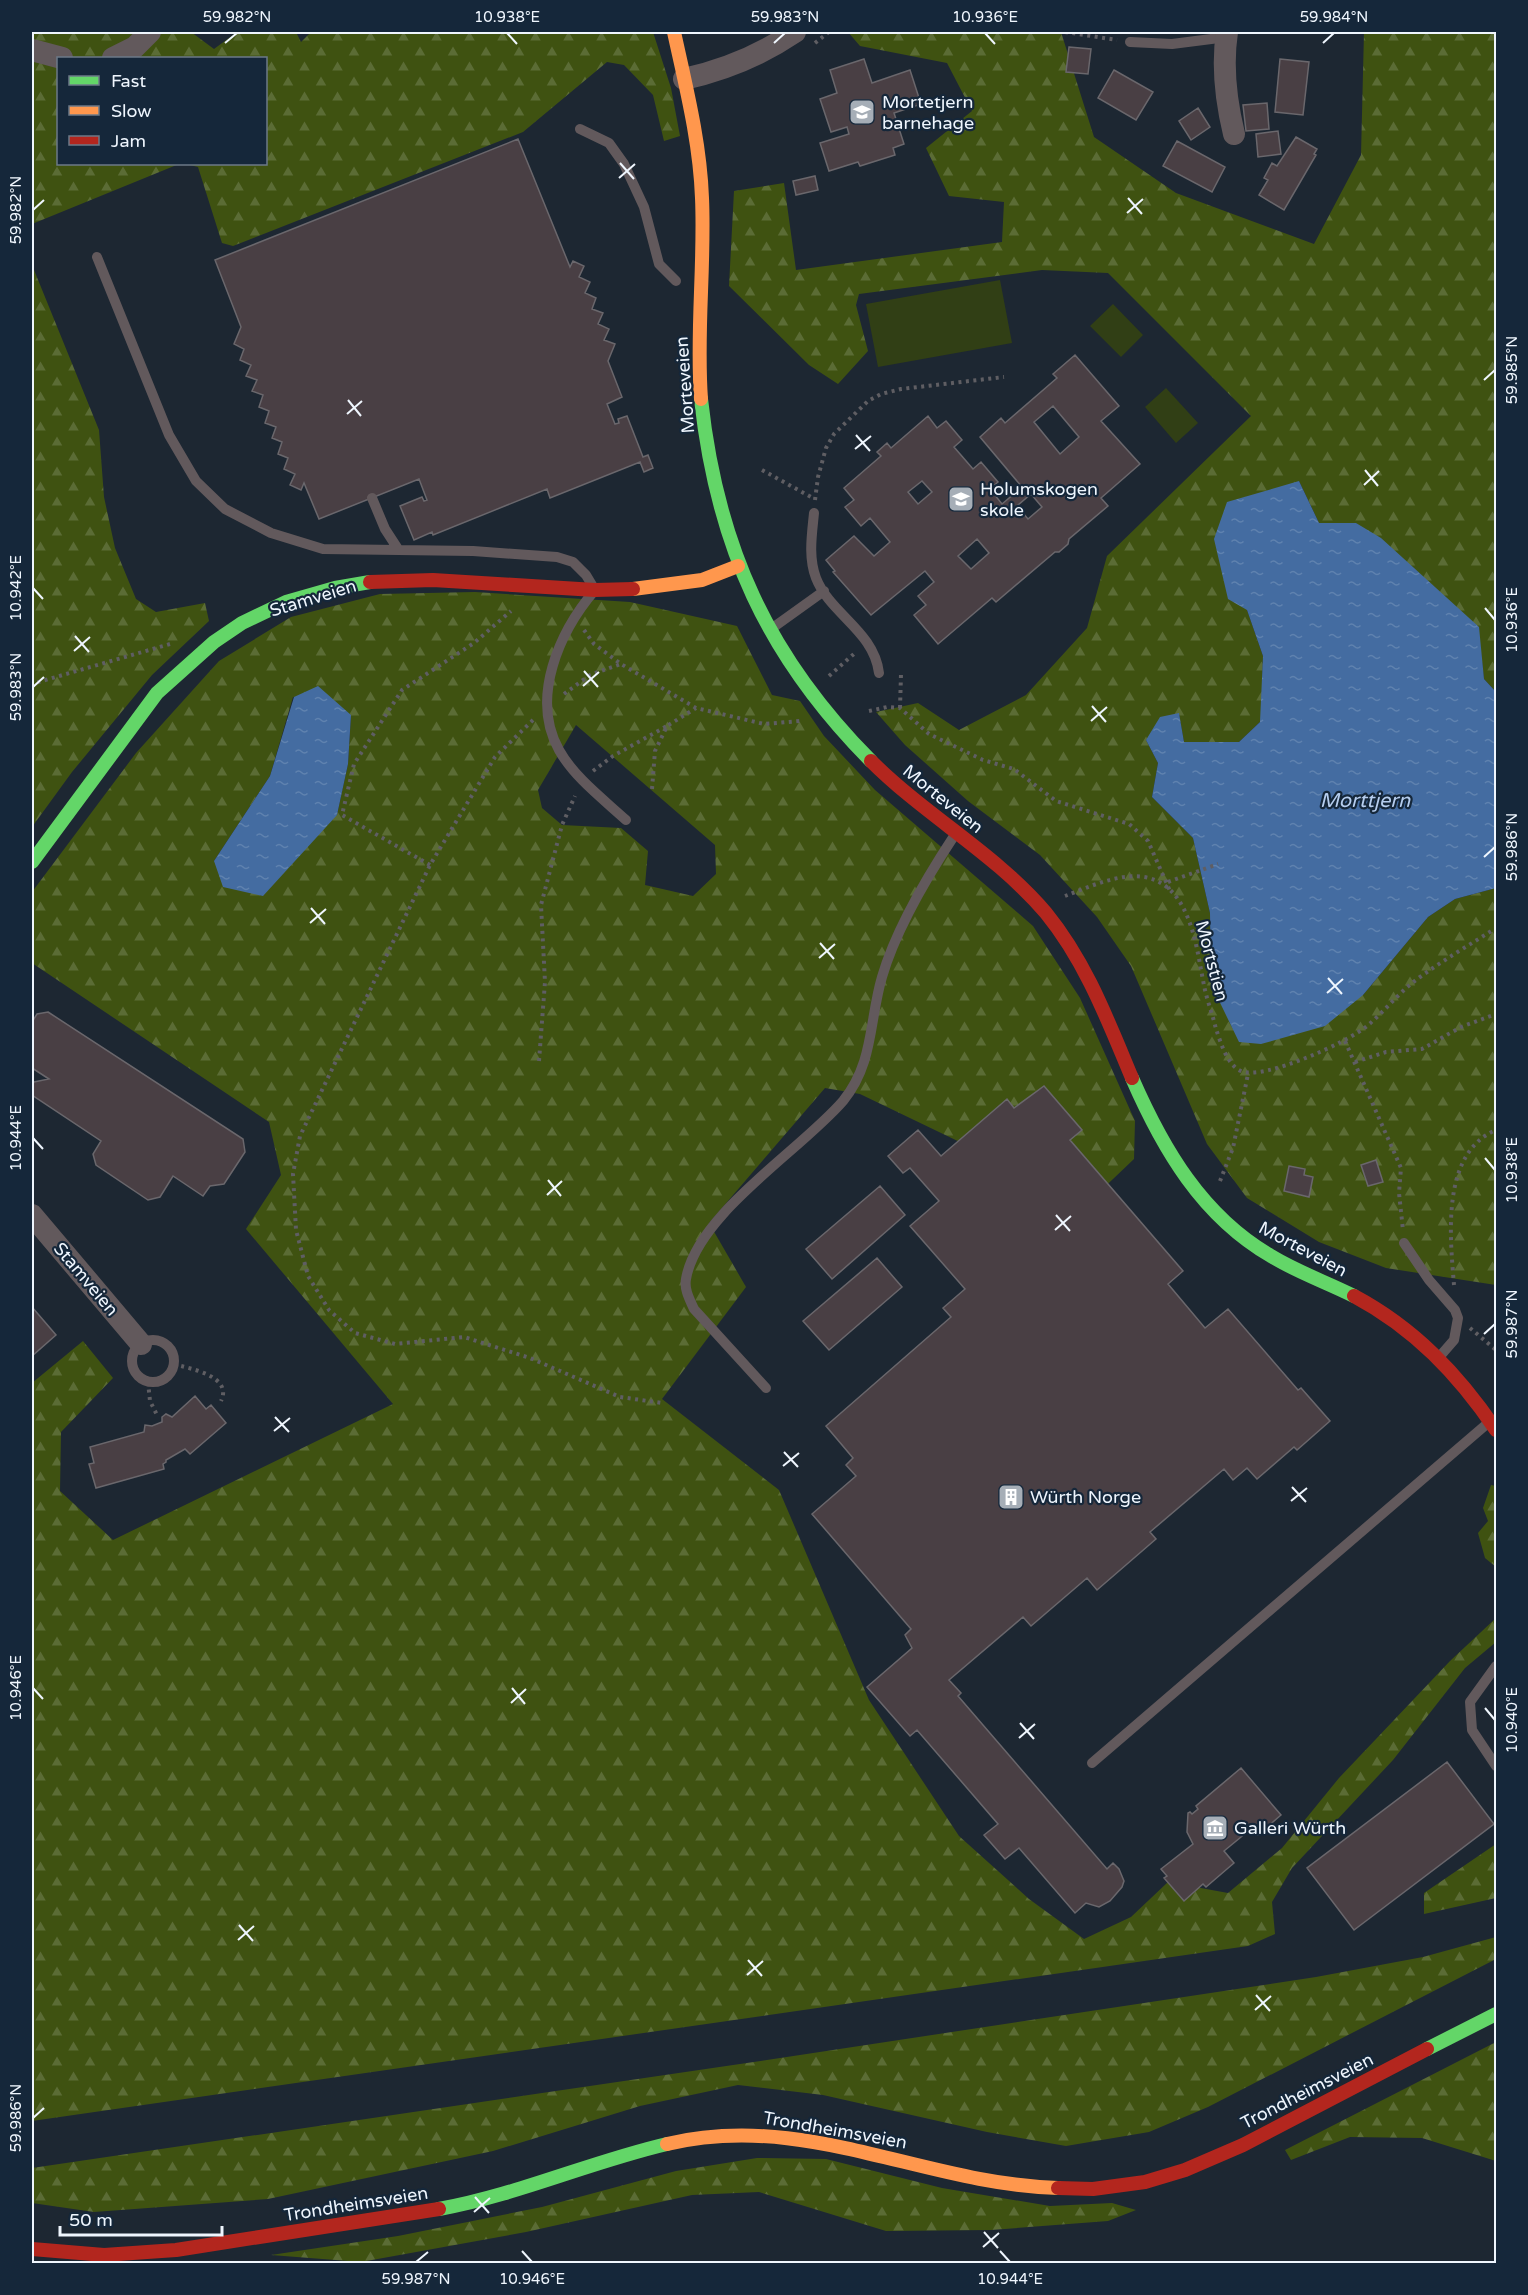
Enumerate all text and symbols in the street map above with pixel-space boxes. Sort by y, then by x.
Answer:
text: 59.982°N [203,8,271,26]
text: 10.938°E [474,8,540,26]
text: 59.983°N [751,8,819,26]
text: 10.936°E [952,8,1018,26]
text: 59.984°N [1300,8,1368,26]
legend [57,57,267,165]
text: Fast [111,70,146,92]
place label: Mortetjern barnehage [882,91,974,134]
school or university icon: Mortetjern barnehage [847,97,877,127]
text: Slow [111,100,152,122]
text: Jam [111,130,146,152]
text: 59.982°N [7,176,25,244]
street label: Morteveien [671,336,699,434]
text: 59.985°N [1503,336,1521,404]
place label: Holumskogen skole [980,478,1098,521]
school or university icon: Holumskogen skole [946,484,976,514]
text: 10.942°E [7,555,25,621]
street label: Stamveien [267,574,359,622]
text: 10.936°E [1503,587,1521,653]
text: 59.983°N [7,653,25,721]
street label: Morteveien [898,760,988,838]
water label: Morttjern [1320,789,1411,813]
text: 59.986°N [1503,813,1521,881]
street label: Mortstien [1191,918,1233,1004]
text: 10.944°E [7,1105,25,1171]
text: 10.938°E [1503,1137,1521,1203]
street label: Morteveien [1255,1217,1351,1281]
street label: Stamveien [49,1238,123,1320]
text: 59.987°N [1503,1289,1521,1359]
building icon: Würth Norge [996,1482,1026,1512]
place label: Würth Norge [1030,1486,1141,1508]
text: 10.946°E [7,1655,25,1721]
text: 10.940°E [1503,1687,1521,1753]
museum icon: Galleri Würth [1200,1813,1230,1843]
place label: Galleri Würth [1234,1817,1346,1839]
street label: Trondheimsveien [1237,2048,1377,2134]
text: 59.986°N [7,2084,25,2152]
street label: Trondheimsveien [761,2107,909,2153]
street label: Trondheimsveien [282,2182,430,2226]
scale bar [60,2199,222,2237]
text: 50 m [69,2209,113,2231]
text: 59.987°N [381,2270,451,2288]
text: 10.946°E [499,2270,565,2288]
text: 10.944°E [977,2270,1043,2288]

